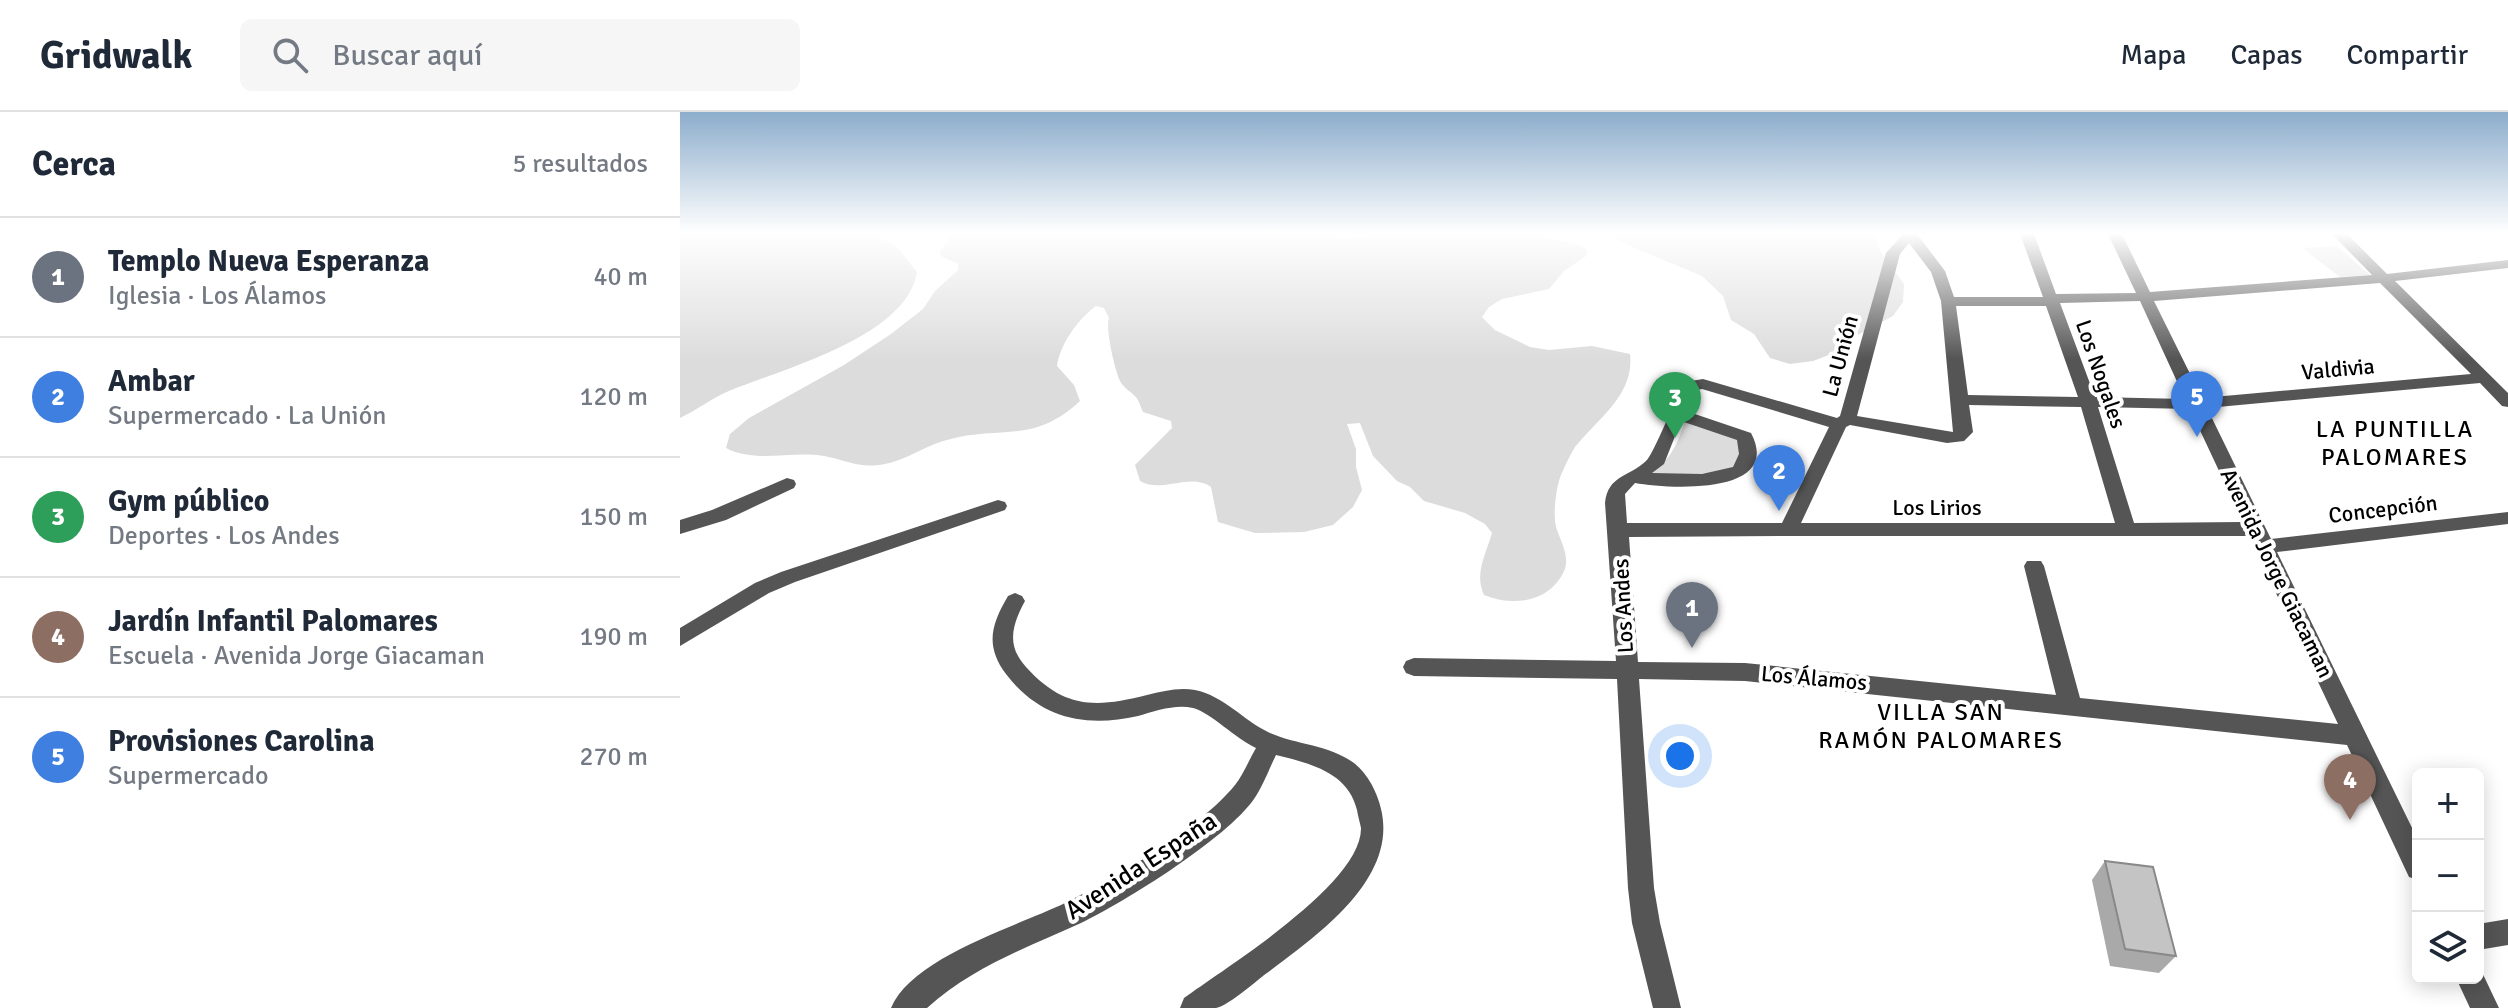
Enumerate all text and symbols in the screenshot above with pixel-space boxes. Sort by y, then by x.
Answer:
search box [240,19,800,91]
text: Gridwalk [40,32,192,79]
icon: search [268,33,312,77]
text: Buscar aquí [332,37,482,74]
text: Mapa [2121,38,2186,72]
text: Capas [2230,38,2303,72]
text: Compartir [2347,38,2468,72]
text: Cerca [32,143,116,185]
text: 5 resultados [512,148,648,180]
text: Templo Nueva Esperanza [108,243,429,280]
text: 1 [51,261,65,293]
text: 40 m [593,261,648,293]
text: Iglesia · Los Álamos [108,280,326,312]
street label: La Unión [1816,312,1864,400]
street label: Los Nogales [2070,316,2132,432]
street label: Valdivia [2300,352,2376,386]
text: Ambar [108,363,195,400]
pin: 5 [2171,371,2223,437]
pin: 3 [1649,372,1701,438]
text: 2 [51,381,65,413]
text: 120 m [579,381,648,413]
text: Supermercado · La Unión [108,400,386,432]
district label: LA PUNTILLA PALOMARES [2316,414,2474,472]
pin: 2 [1753,445,1805,511]
street label: Avenida Jorge Giacaman [2215,464,2339,682]
text: Gym público [108,483,269,520]
street label: Concepción [2327,489,2439,529]
street label: Los Lirios [1892,494,1982,521]
text: 3 [51,501,65,533]
text: 150 m [579,501,648,533]
text: Deportes · Los Andes [108,520,340,552]
street label: Los Andes [1607,558,1639,654]
pin: 1 [1666,582,1718,648]
text: Jardín Infantil Palomares [108,603,438,640]
text: 4 [51,621,65,653]
text: 190 m [579,621,648,653]
text: Escuela · Avenida Jorge Giacaman [108,640,485,672]
street label: Los Álamos [1760,660,1868,696]
district label: VILLA SAN RAMÓN PALOMARES [1818,697,2064,755]
text: Provisiones Carolina [108,723,375,760]
your location [1660,736,1700,776]
text: 5 [51,741,65,773]
text: 270 m [579,741,648,773]
pin: 4 [2324,754,2376,820]
text: Supermercado [108,760,268,792]
map controls [2412,768,2484,984]
button: + [2412,768,2484,840]
street label: Avenida España [1059,805,1223,927]
button: − [2412,840,2484,912]
button: layers [2412,912,2484,984]

